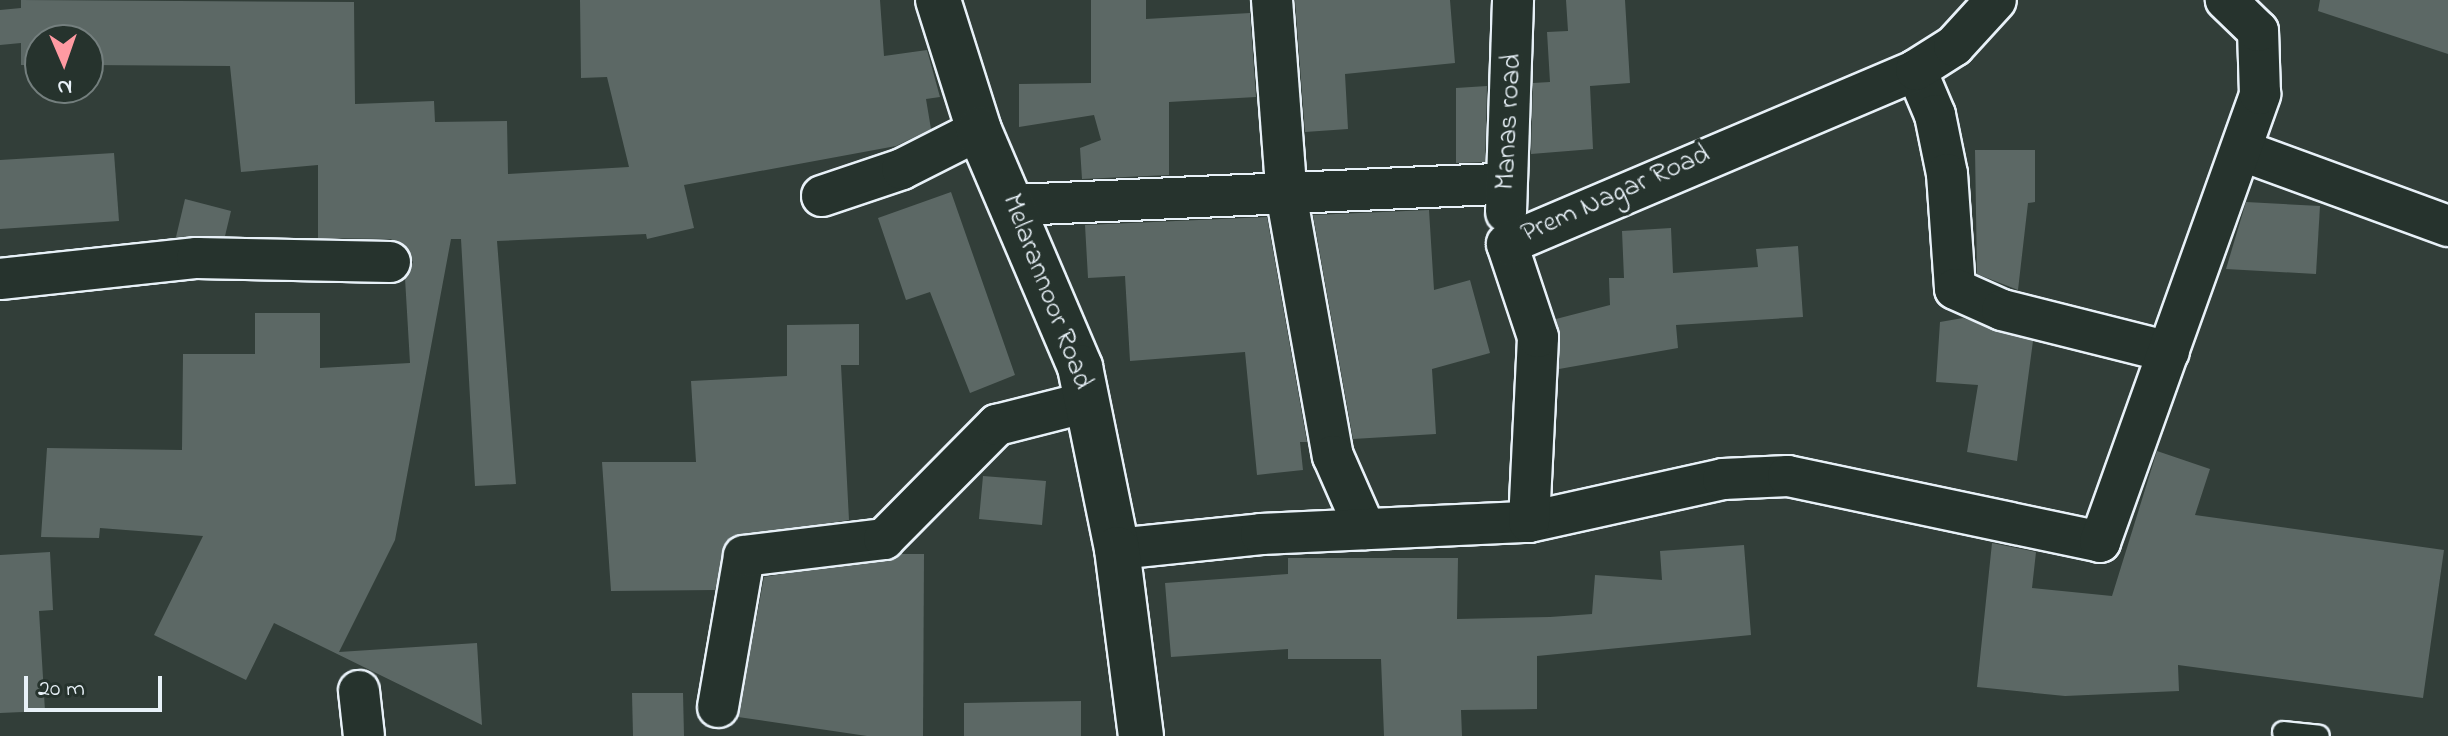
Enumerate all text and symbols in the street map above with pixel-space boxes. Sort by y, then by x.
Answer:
north arrow [24,24,104,104]
street label: Manas road [1490,53,1530,191]
text: N [57,70,73,102]
street label: Prem Nagar Road [1517,138,1715,252]
street label: Melarannoor Road [993,190,1099,394]
scale bar [28,660,166,710]
text: 20 m [38,672,85,707]

